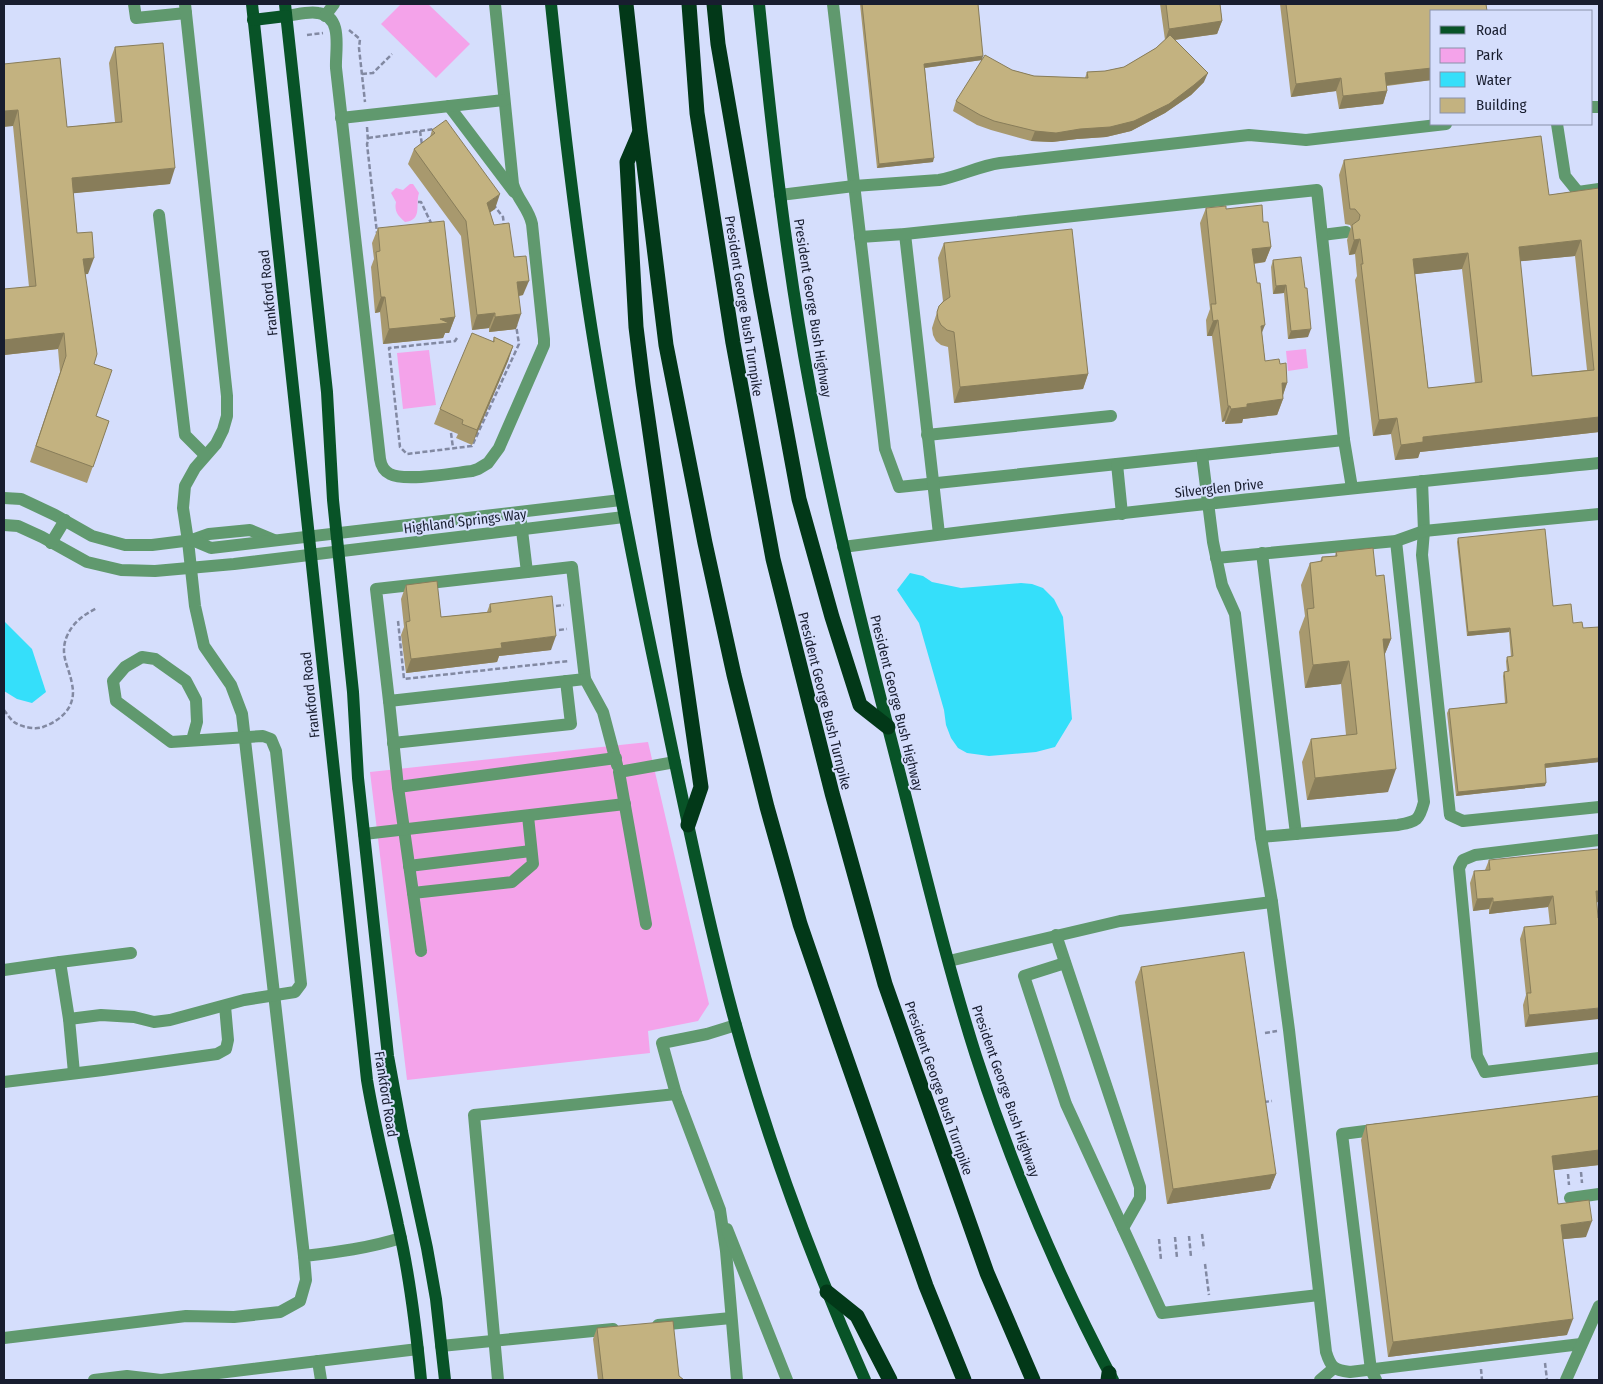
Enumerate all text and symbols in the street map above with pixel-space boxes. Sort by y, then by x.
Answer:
legend [1430,10,1593,125]
text: Road [1476,21,1507,39]
text: Park [1476,46,1503,64]
text: Water [1476,71,1512,89]
text: Building [1476,96,1527,114]
street label: President George Bush Turnpike [721,215,766,398]
street label: President George Bush Highway [790,218,835,399]
street label: Frankford Road [256,249,281,337]
street label: Silverglen Drive [1174,475,1264,502]
street label: Highland Springs Way [403,505,528,537]
street label: President George Bush Turnpike [794,610,855,792]
street label: President George Bush Highway [866,613,927,794]
street label: Frankford Road [298,651,323,739]
street label: President George Bush Turnpike [901,999,976,1177]
street label: President George Bush Highway [968,1003,1043,1180]
street label: Frankford Road [370,1050,401,1138]

